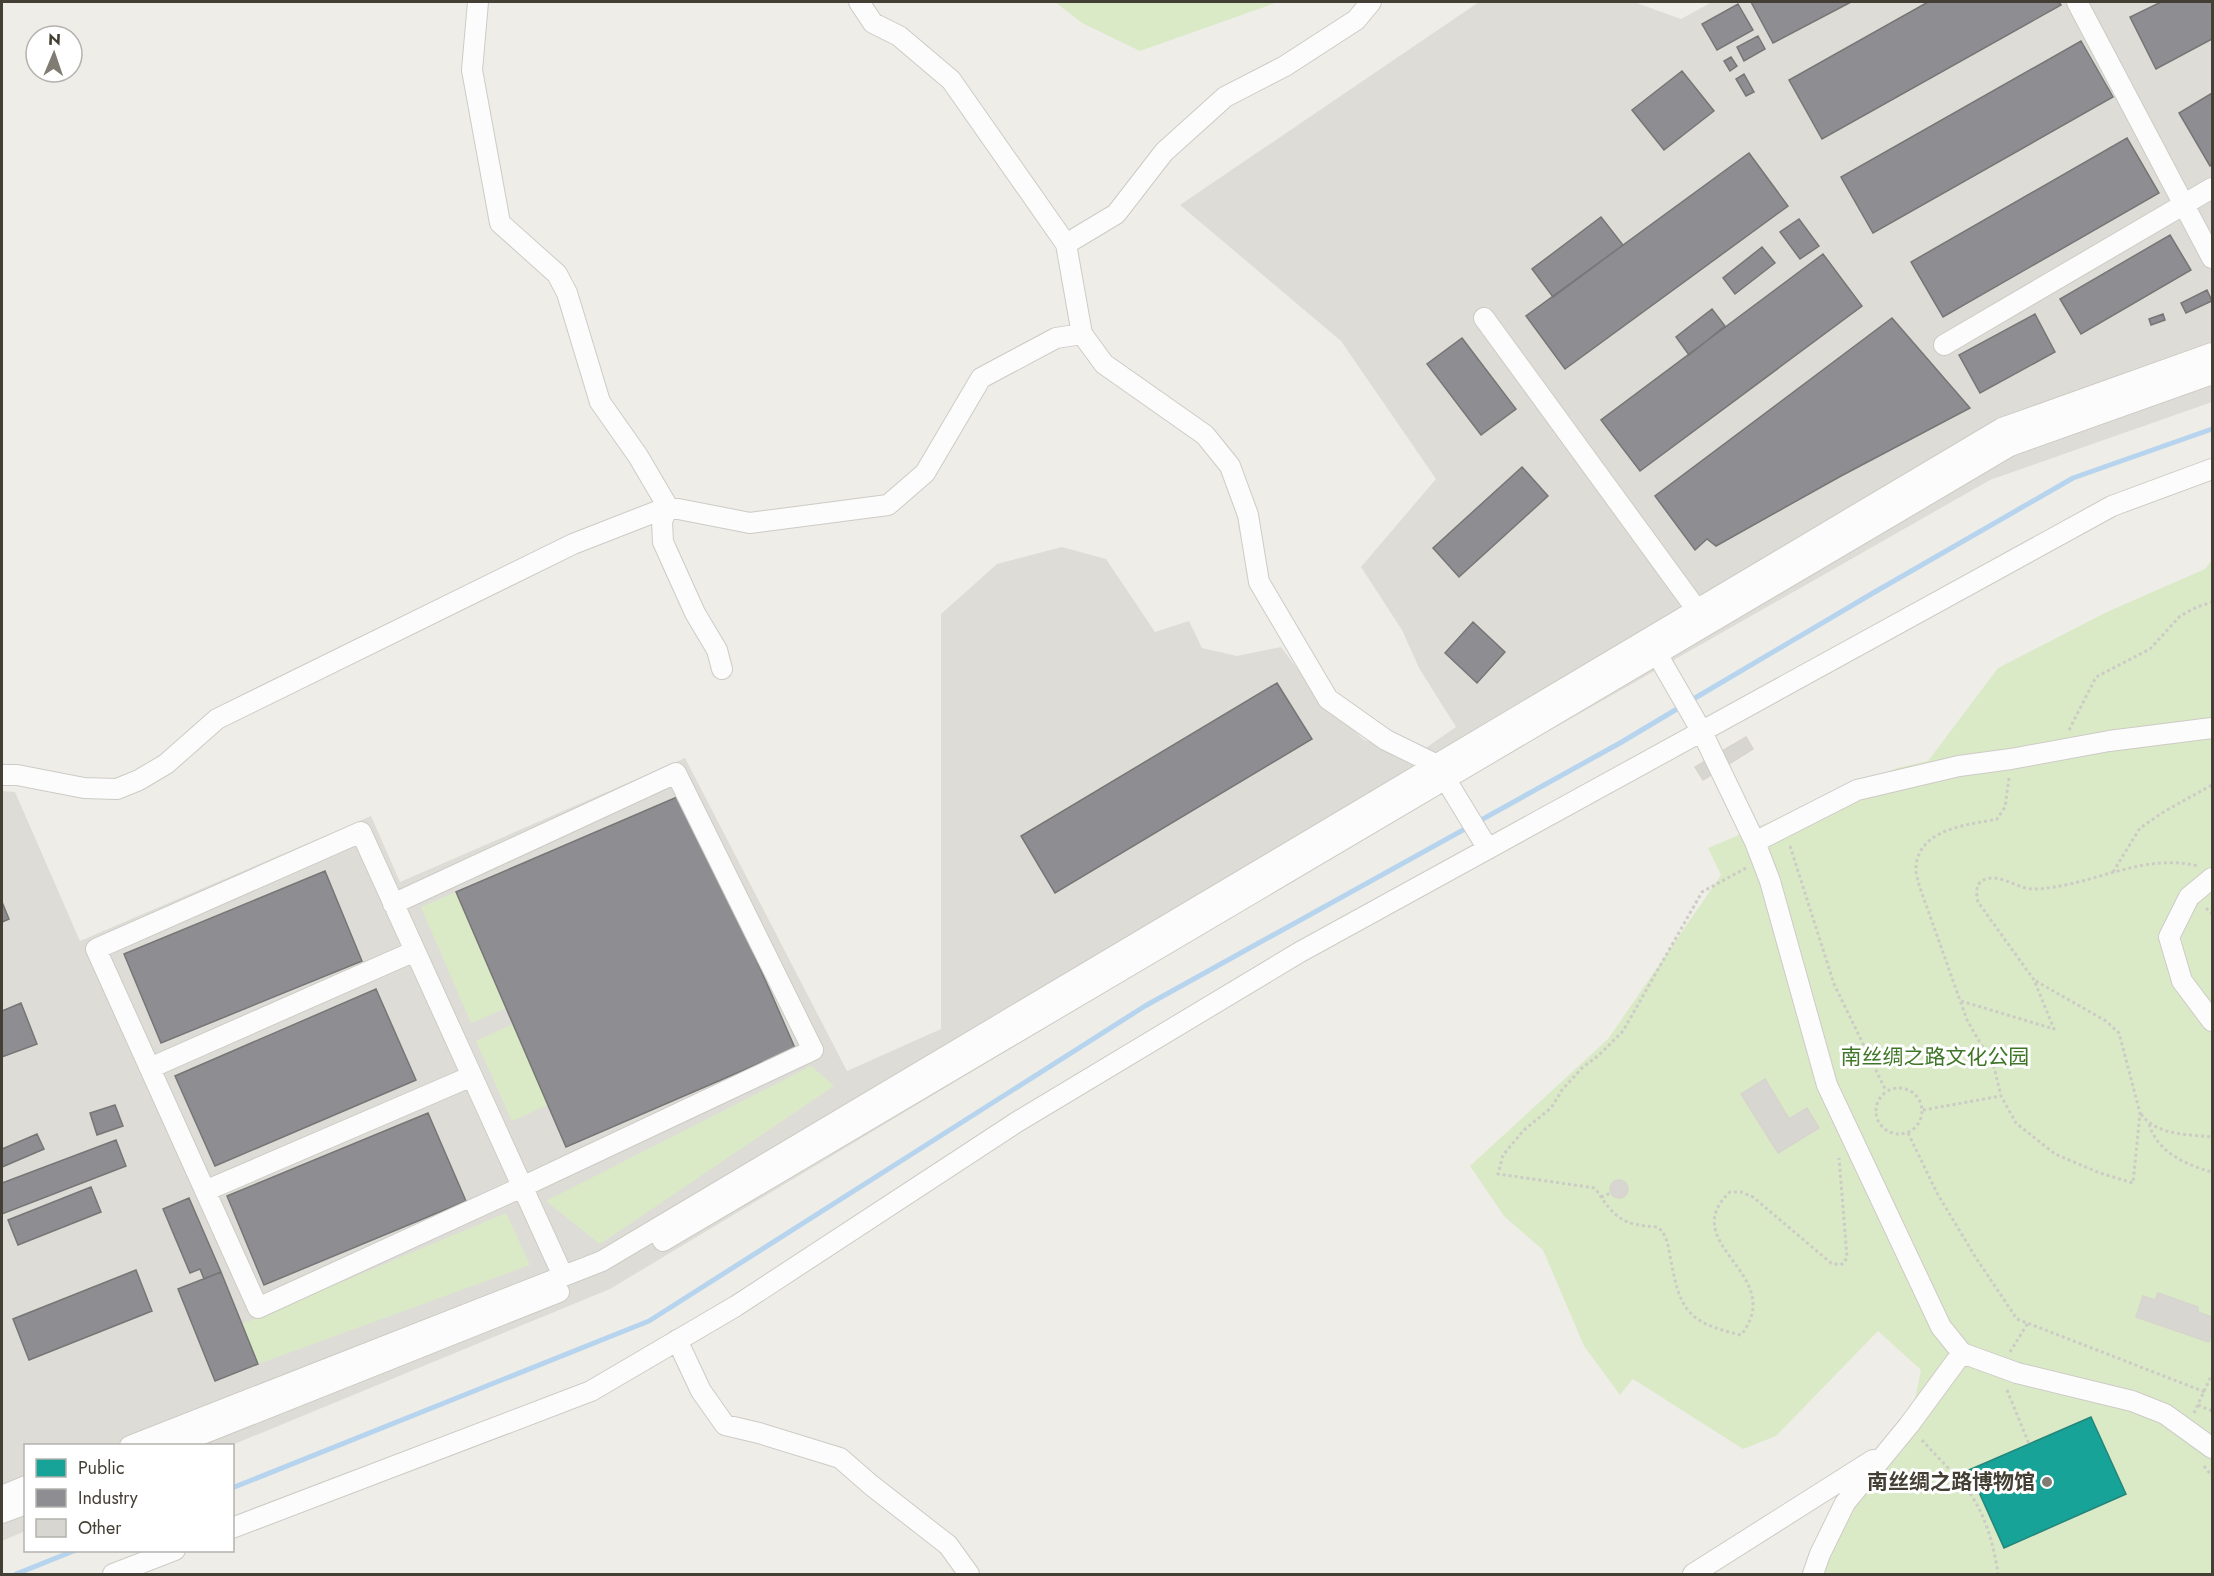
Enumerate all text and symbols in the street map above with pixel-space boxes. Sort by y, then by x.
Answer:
north arrow [24,24,84,84]
text: N [48,28,61,51]
park label: 南丝绸之路文化公园 [1841,1042,2030,1072]
legend [24,1444,234,1552]
text: Public [78,1455,125,1481]
place label: 南丝绸之路博物馆 [1867,1467,2035,1497]
marker: 南丝绸之路博物馆 [2040,1475,2054,1489]
text: Industry [78,1485,138,1511]
text: Other [78,1515,122,1541]

